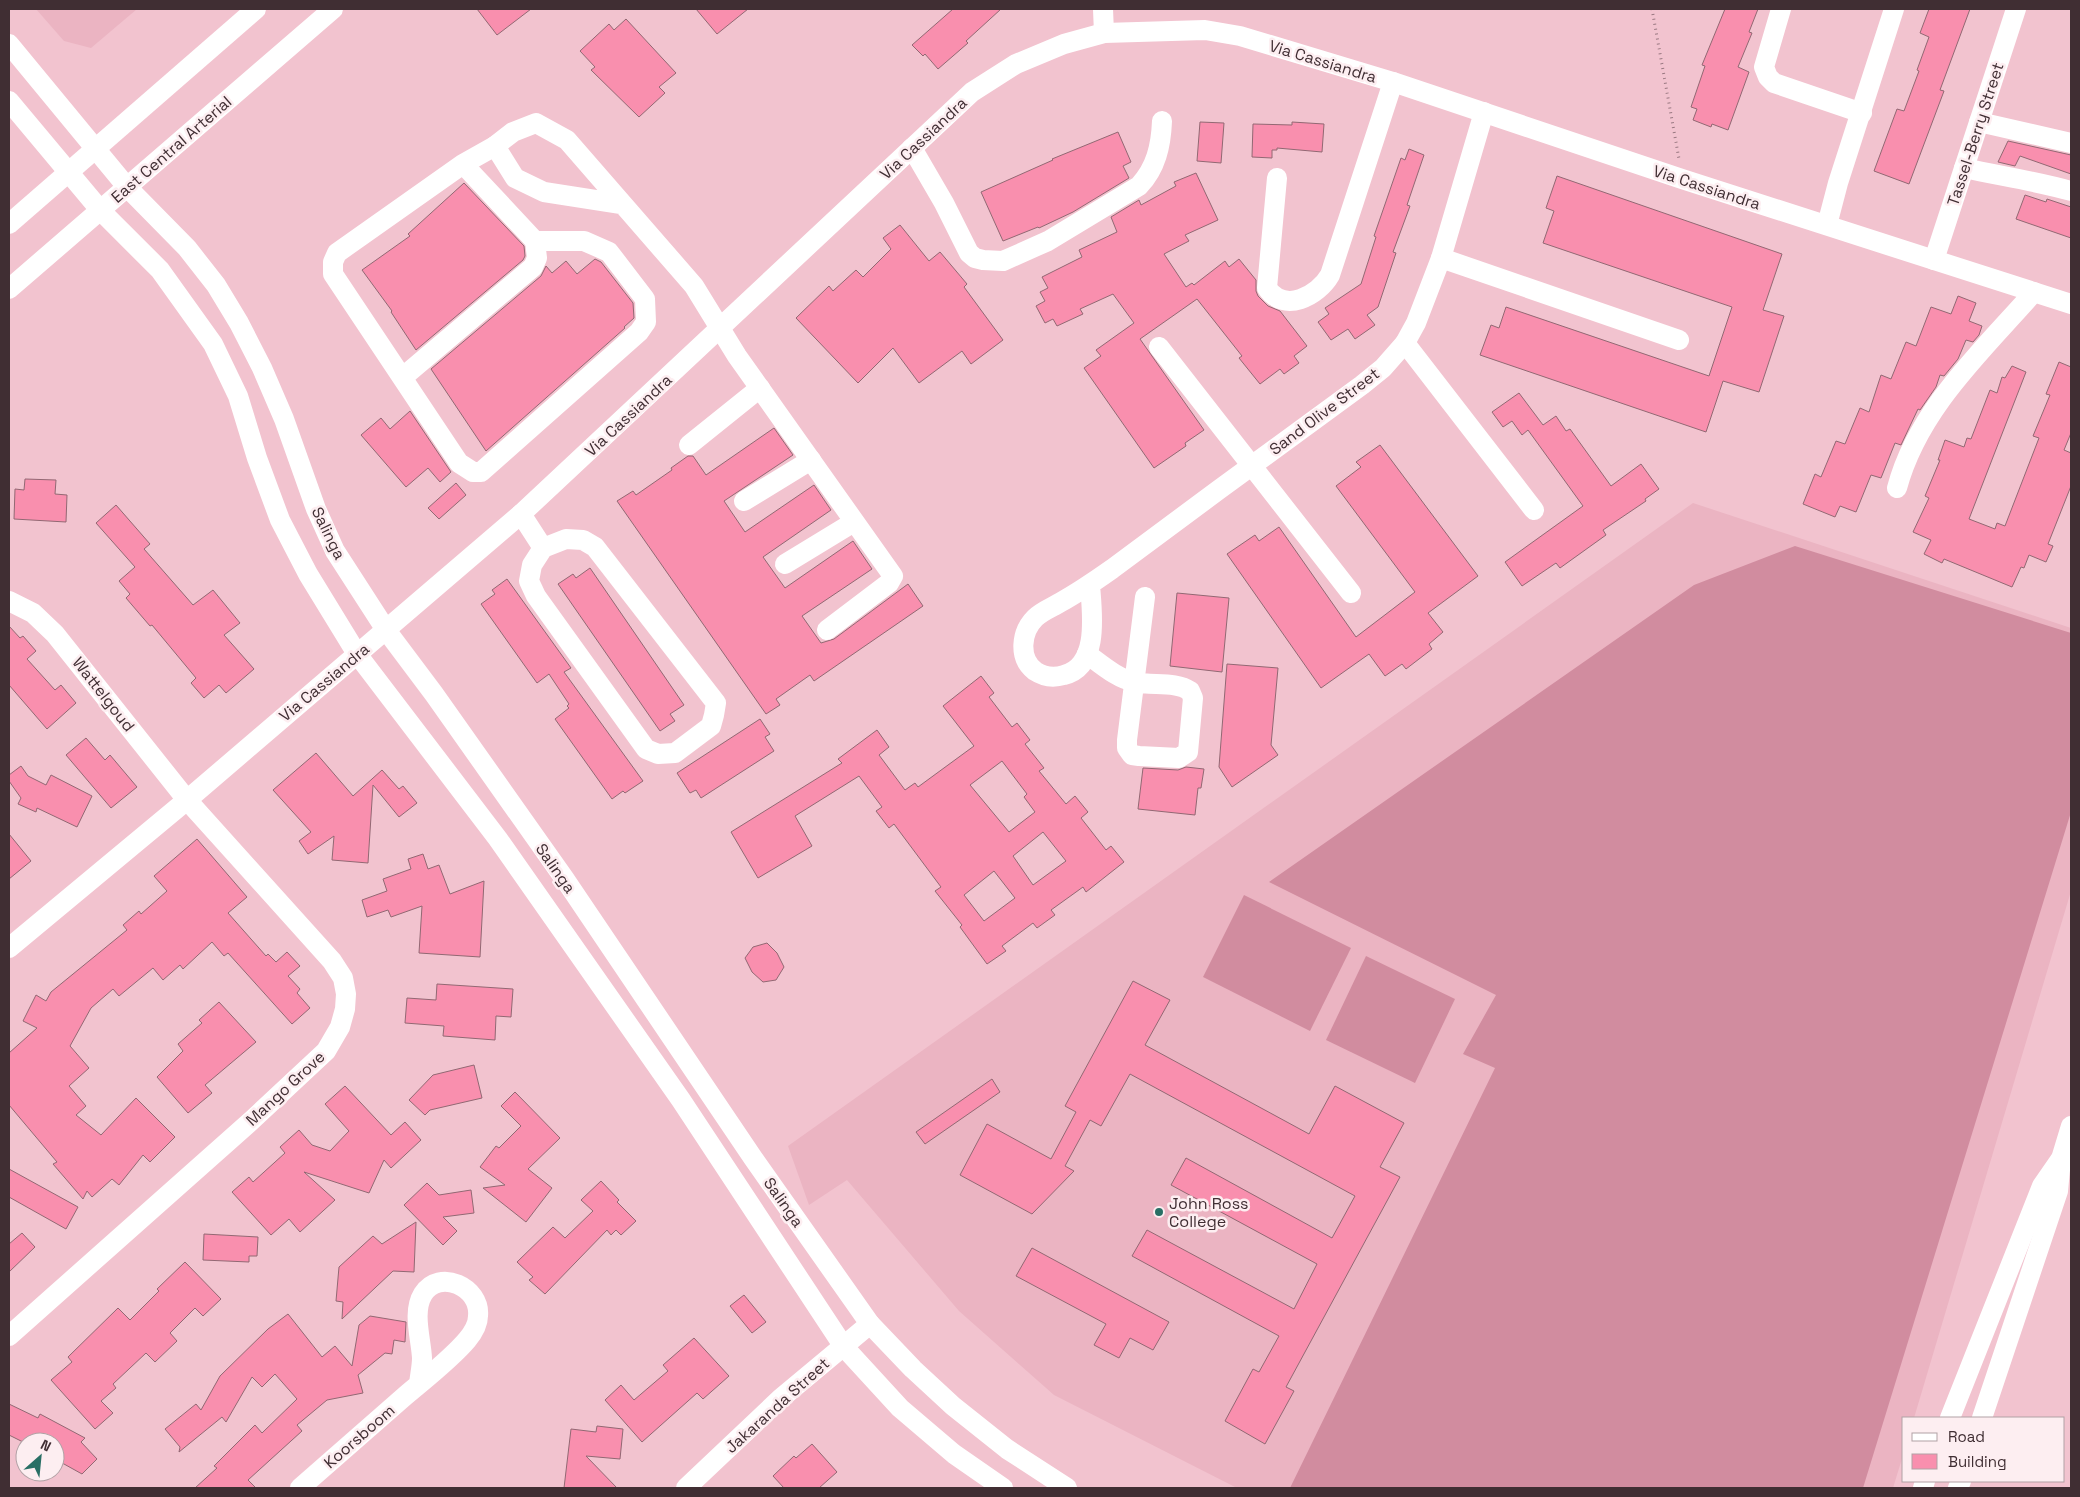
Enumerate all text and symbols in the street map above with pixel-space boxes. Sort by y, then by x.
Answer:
street label: Via Cassiandra [1266,35,1379,88]
street label: Tassel-Berry Street [1942,60,2009,209]
street label: East Central Arterial [107,91,236,208]
street label: Via Cassiandra [875,93,971,184]
street label: Via Cassiandra [1651,160,1763,215]
street label: Sand Olive Street [1265,363,1384,460]
street label: Via Cassiandra [580,370,676,461]
street label: Salinga [307,503,350,563]
street label: Via Cassiandra [275,638,374,726]
street label: Wattelgoud [68,653,139,736]
street label: Salinga [531,839,580,897]
street label: Mango Grove [241,1046,329,1130]
street label: Salinga [759,1173,808,1231]
place label: John Ross College [1169,1193,1249,1232]
marker: John Ross College [1153,1206,1165,1218]
street label: Jakaranda Street [721,1353,834,1458]
street label: Koorsboom [319,1400,399,1473]
legend [1902,1417,2065,1482]
text: Road [1948,1427,1985,1446]
north arrow [15,1432,65,1482]
text: N [38,1435,54,1456]
text: Building [1948,1452,2007,1471]

